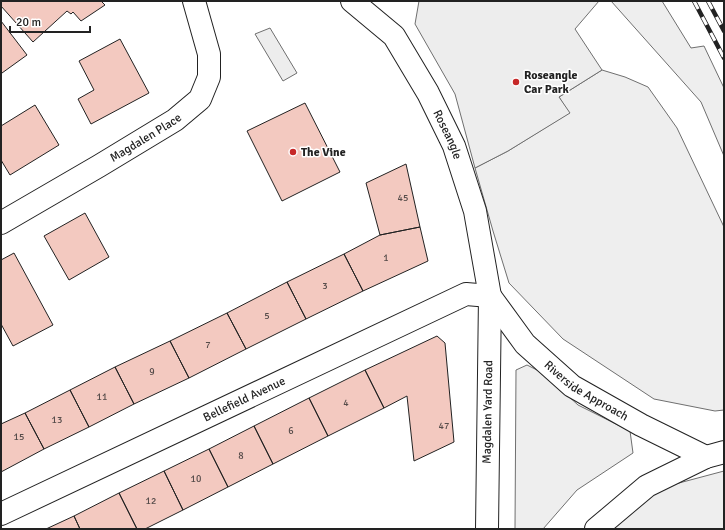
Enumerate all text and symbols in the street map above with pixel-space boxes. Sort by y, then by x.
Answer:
scale bar [10,8,90,34]
text: 20 m [16,15,41,30]
place label: Roseangle Car Park [524,68,578,97]
marker: Roseangle Car Park [511,77,521,87]
street label: Roseangle [430,107,465,161]
street label: Magdalen Place [107,110,185,165]
place label: The Vine [301,145,346,160]
marker: The Vine [288,147,298,157]
house number: 45 [398,192,408,204]
house number: 1 [383,252,389,264]
house number: 3 [322,280,328,292]
house number: 5 [264,310,270,322]
house number: 7 [205,339,211,351]
street label: Riverside Approach [541,357,631,424]
street label: Magdalen Yard Road [480,360,496,464]
house number: 9 [149,366,155,378]
street label: Bellefield Avenue [201,373,288,425]
house number: 11 [97,391,107,403]
house number: 4 [343,397,349,409]
house number: 13 [52,414,62,426]
house number: 47 [439,420,449,432]
house number: 6 [288,425,294,437]
house number: 15 [14,431,24,443]
house number: 8 [238,450,244,462]
house number: 10 [191,473,201,485]
house number: 12 [146,495,156,507]

